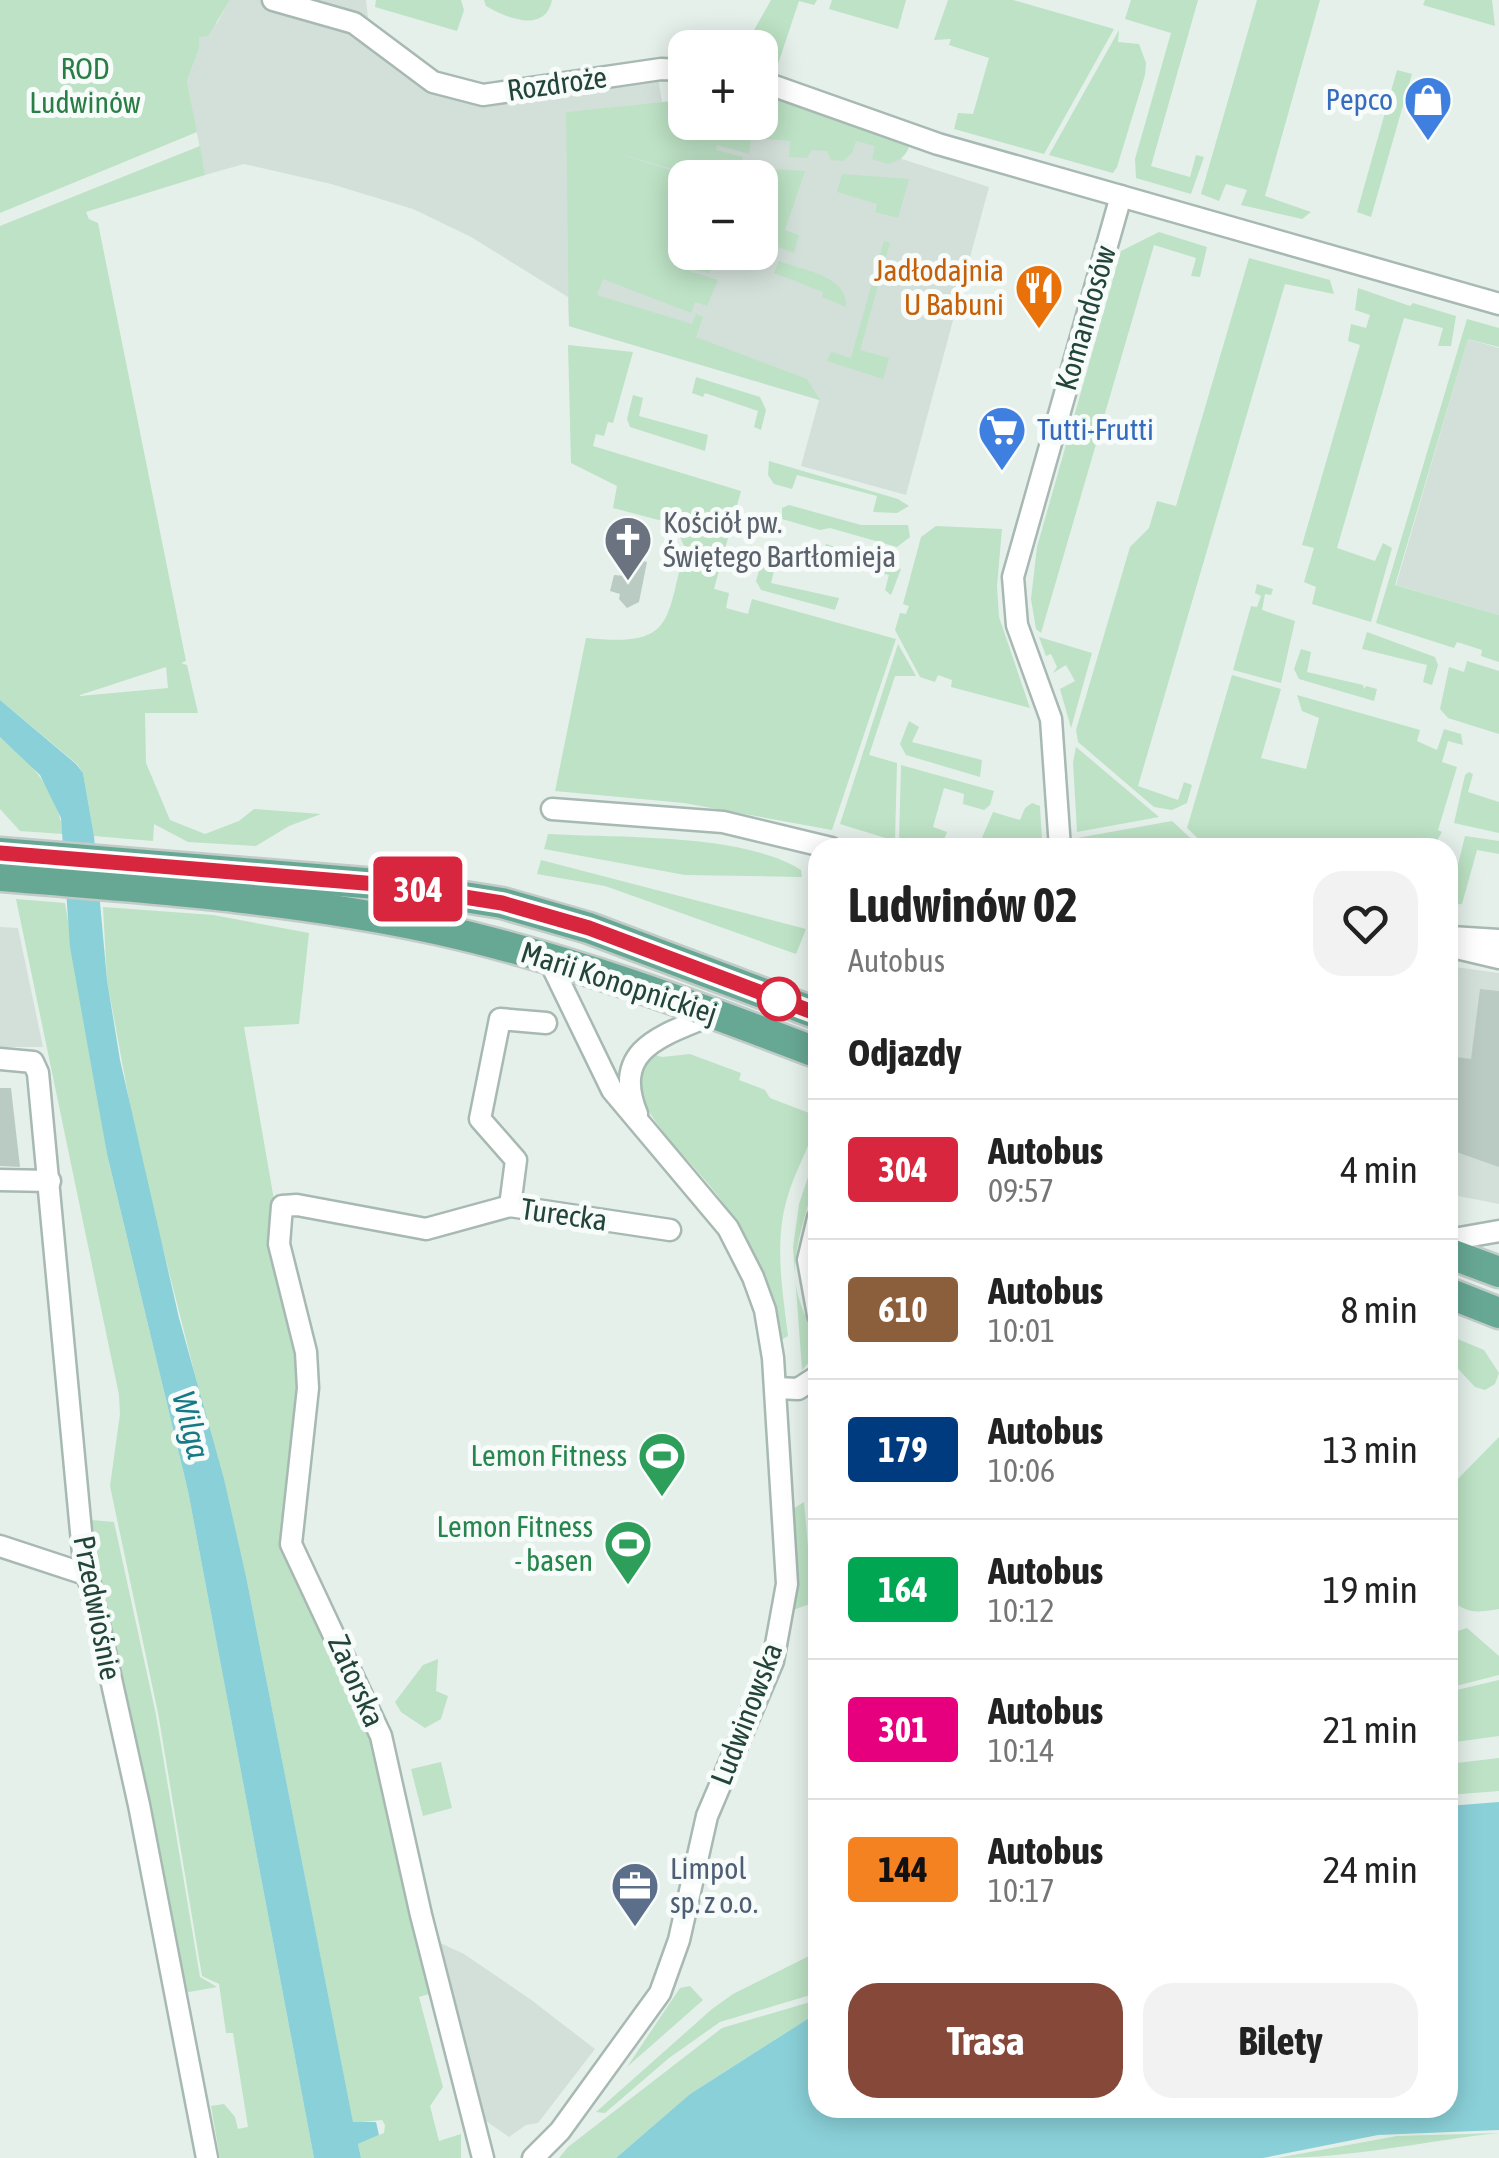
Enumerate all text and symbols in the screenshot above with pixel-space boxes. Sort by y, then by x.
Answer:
map controls [668,30,778,270]
button: + [668,30,778,140]
park label: ROD Ludwinów [29,51,141,119]
street label: Rozdroże [505,59,609,107]
shop icon: Pepco [1402,74,1454,142]
place label: Pepco [1326,82,1393,116]
button: − [668,160,778,270]
street label: Komandosów [1048,241,1122,394]
place label: Jadłodajnia U Babuni [874,253,1004,321]
restaurant icon: Jadłodajnia U Babuni [1013,262,1065,330]
supermarket icon: Tutti-Frutti [976,404,1028,472]
place label: Tutti-Frutti [1037,412,1154,446]
place label: Kościół pw. Świętego Bartłomieja [663,505,896,573]
church icon: Kościół pw. Świętego Bartłomieja [602,514,654,582]
line badge: 304 [360,856,476,922]
text: 304 [393,869,443,909]
button: heart [1313,871,1418,976]
text: Ludwinów 02 [848,877,1078,932]
street label: Marii Konopnickiej [517,934,722,1030]
text: Autobus [848,942,945,979]
unlabelled marker [758,978,800,1020]
text: Odjazdy [848,1031,962,1074]
text: Autobus [988,1129,1103,1172]
text: 4 min [1340,1148,1418,1191]
text: 304 [878,1149,928,1189]
text: 09:57 [988,1172,1054,1209]
street label: Turecka [519,1191,609,1237]
text: Autobus [988,1269,1103,1312]
text: 8 min [1340,1288,1418,1331]
text: 610 [878,1289,928,1329]
text: 10:01 [988,1312,1055,1349]
water label: Wilga [165,1387,218,1462]
text: Autobus [988,1409,1103,1452]
text: 13 min [1323,1428,1418,1471]
text: 179 [878,1429,928,1469]
sports icon: Lemon Fitness [636,1430,688,1498]
place label: Lemon Fitness [470,1438,627,1472]
text: 10:06 [988,1452,1055,1489]
place label: Lemon Fitness - basen [436,1509,593,1577]
sports icon: Lemon Fitness - basen [602,1518,654,1586]
street label: Przedwiośnie [67,1533,129,1683]
text: Autobus [988,1549,1103,1592]
text: 19 min [1323,1568,1418,1611]
text: 164 [878,1569,928,1609]
text: 10:12 [988,1592,1055,1629]
street label: Zatorska [322,1630,392,1732]
street label: Ludwinowska [703,1638,789,1789]
text: Autobus [988,1689,1103,1732]
text: 21 min [1323,1708,1418,1751]
text: 301 [878,1709,928,1749]
text: 10:14 [988,1732,1055,1769]
text: Autobus [988,1829,1103,1872]
text: 24 min [1323,1848,1418,1891]
text: 144 [878,1849,928,1889]
place label: Limpol sp. z o.o. [670,1851,758,1919]
office icon: Limpol sp. z o.o. [609,1860,661,1928]
text: 10:17 [988,1872,1055,1909]
button: Trasa [848,1983,1123,2098]
button: Bilety [1143,1983,1418,2098]

